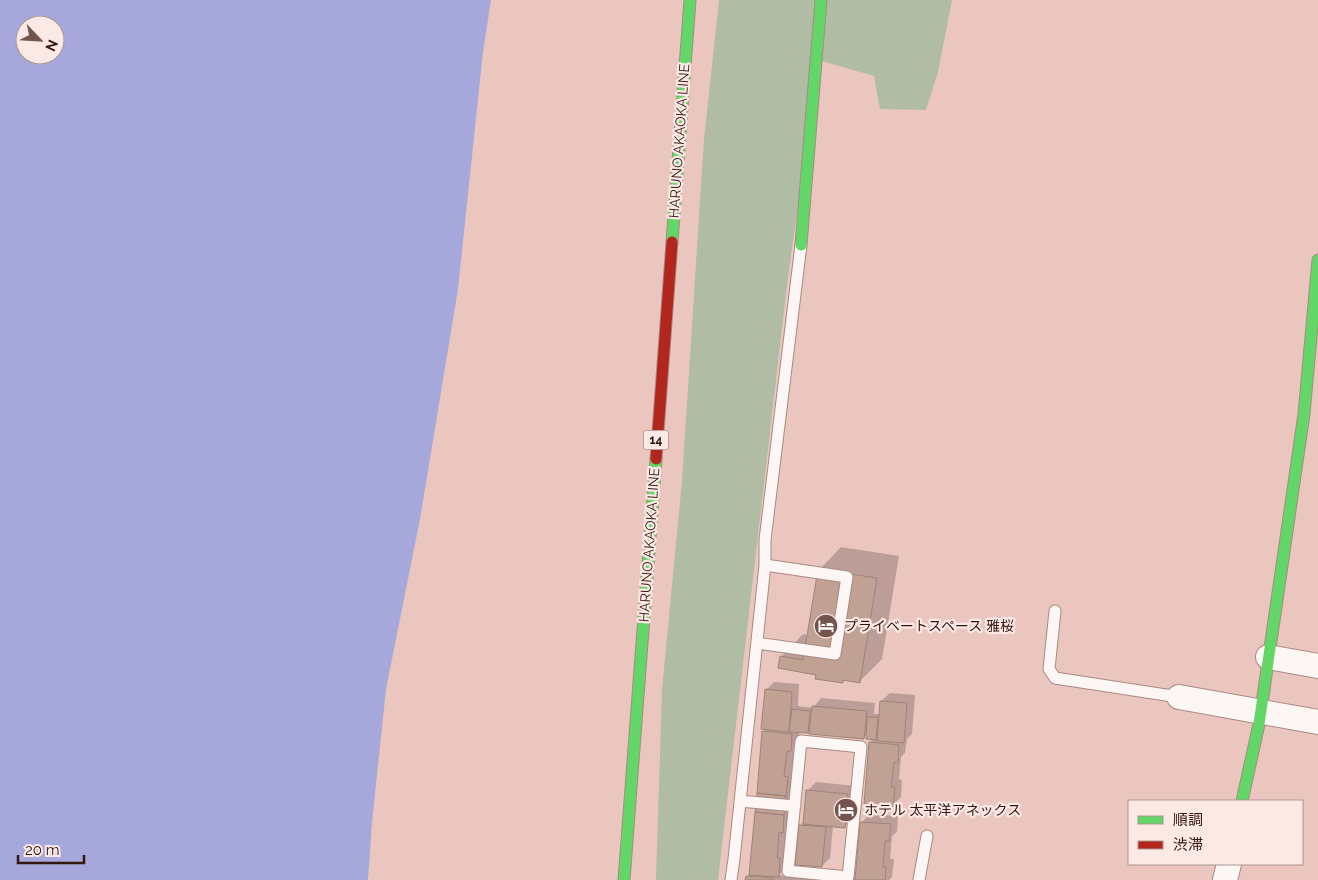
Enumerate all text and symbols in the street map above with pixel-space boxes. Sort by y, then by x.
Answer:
north arrow [15,15,65,65]
text: N [42,37,61,54]
street label: HARUNO AKAOKA LINE [666,63,692,219]
road number: 14 [644,430,668,450]
street label: HARUNO AKAOKA LINE [636,467,662,623]
hotel icon: プライベートスペース 雅桜 [813,613,839,639]
place label: プライベートスペース 雅桜 [844,618,1014,634]
hotel icon: ホテル 太平洋アネックス [833,797,859,823]
legend [1128,800,1303,865]
place label: ホテル 太平洋アネックス [864,802,1021,818]
text: 順調 [1173,811,1203,829]
scale bar [18,832,84,864]
text: 渋滞 [1173,836,1203,854]
text: 20 m [25,841,60,859]

